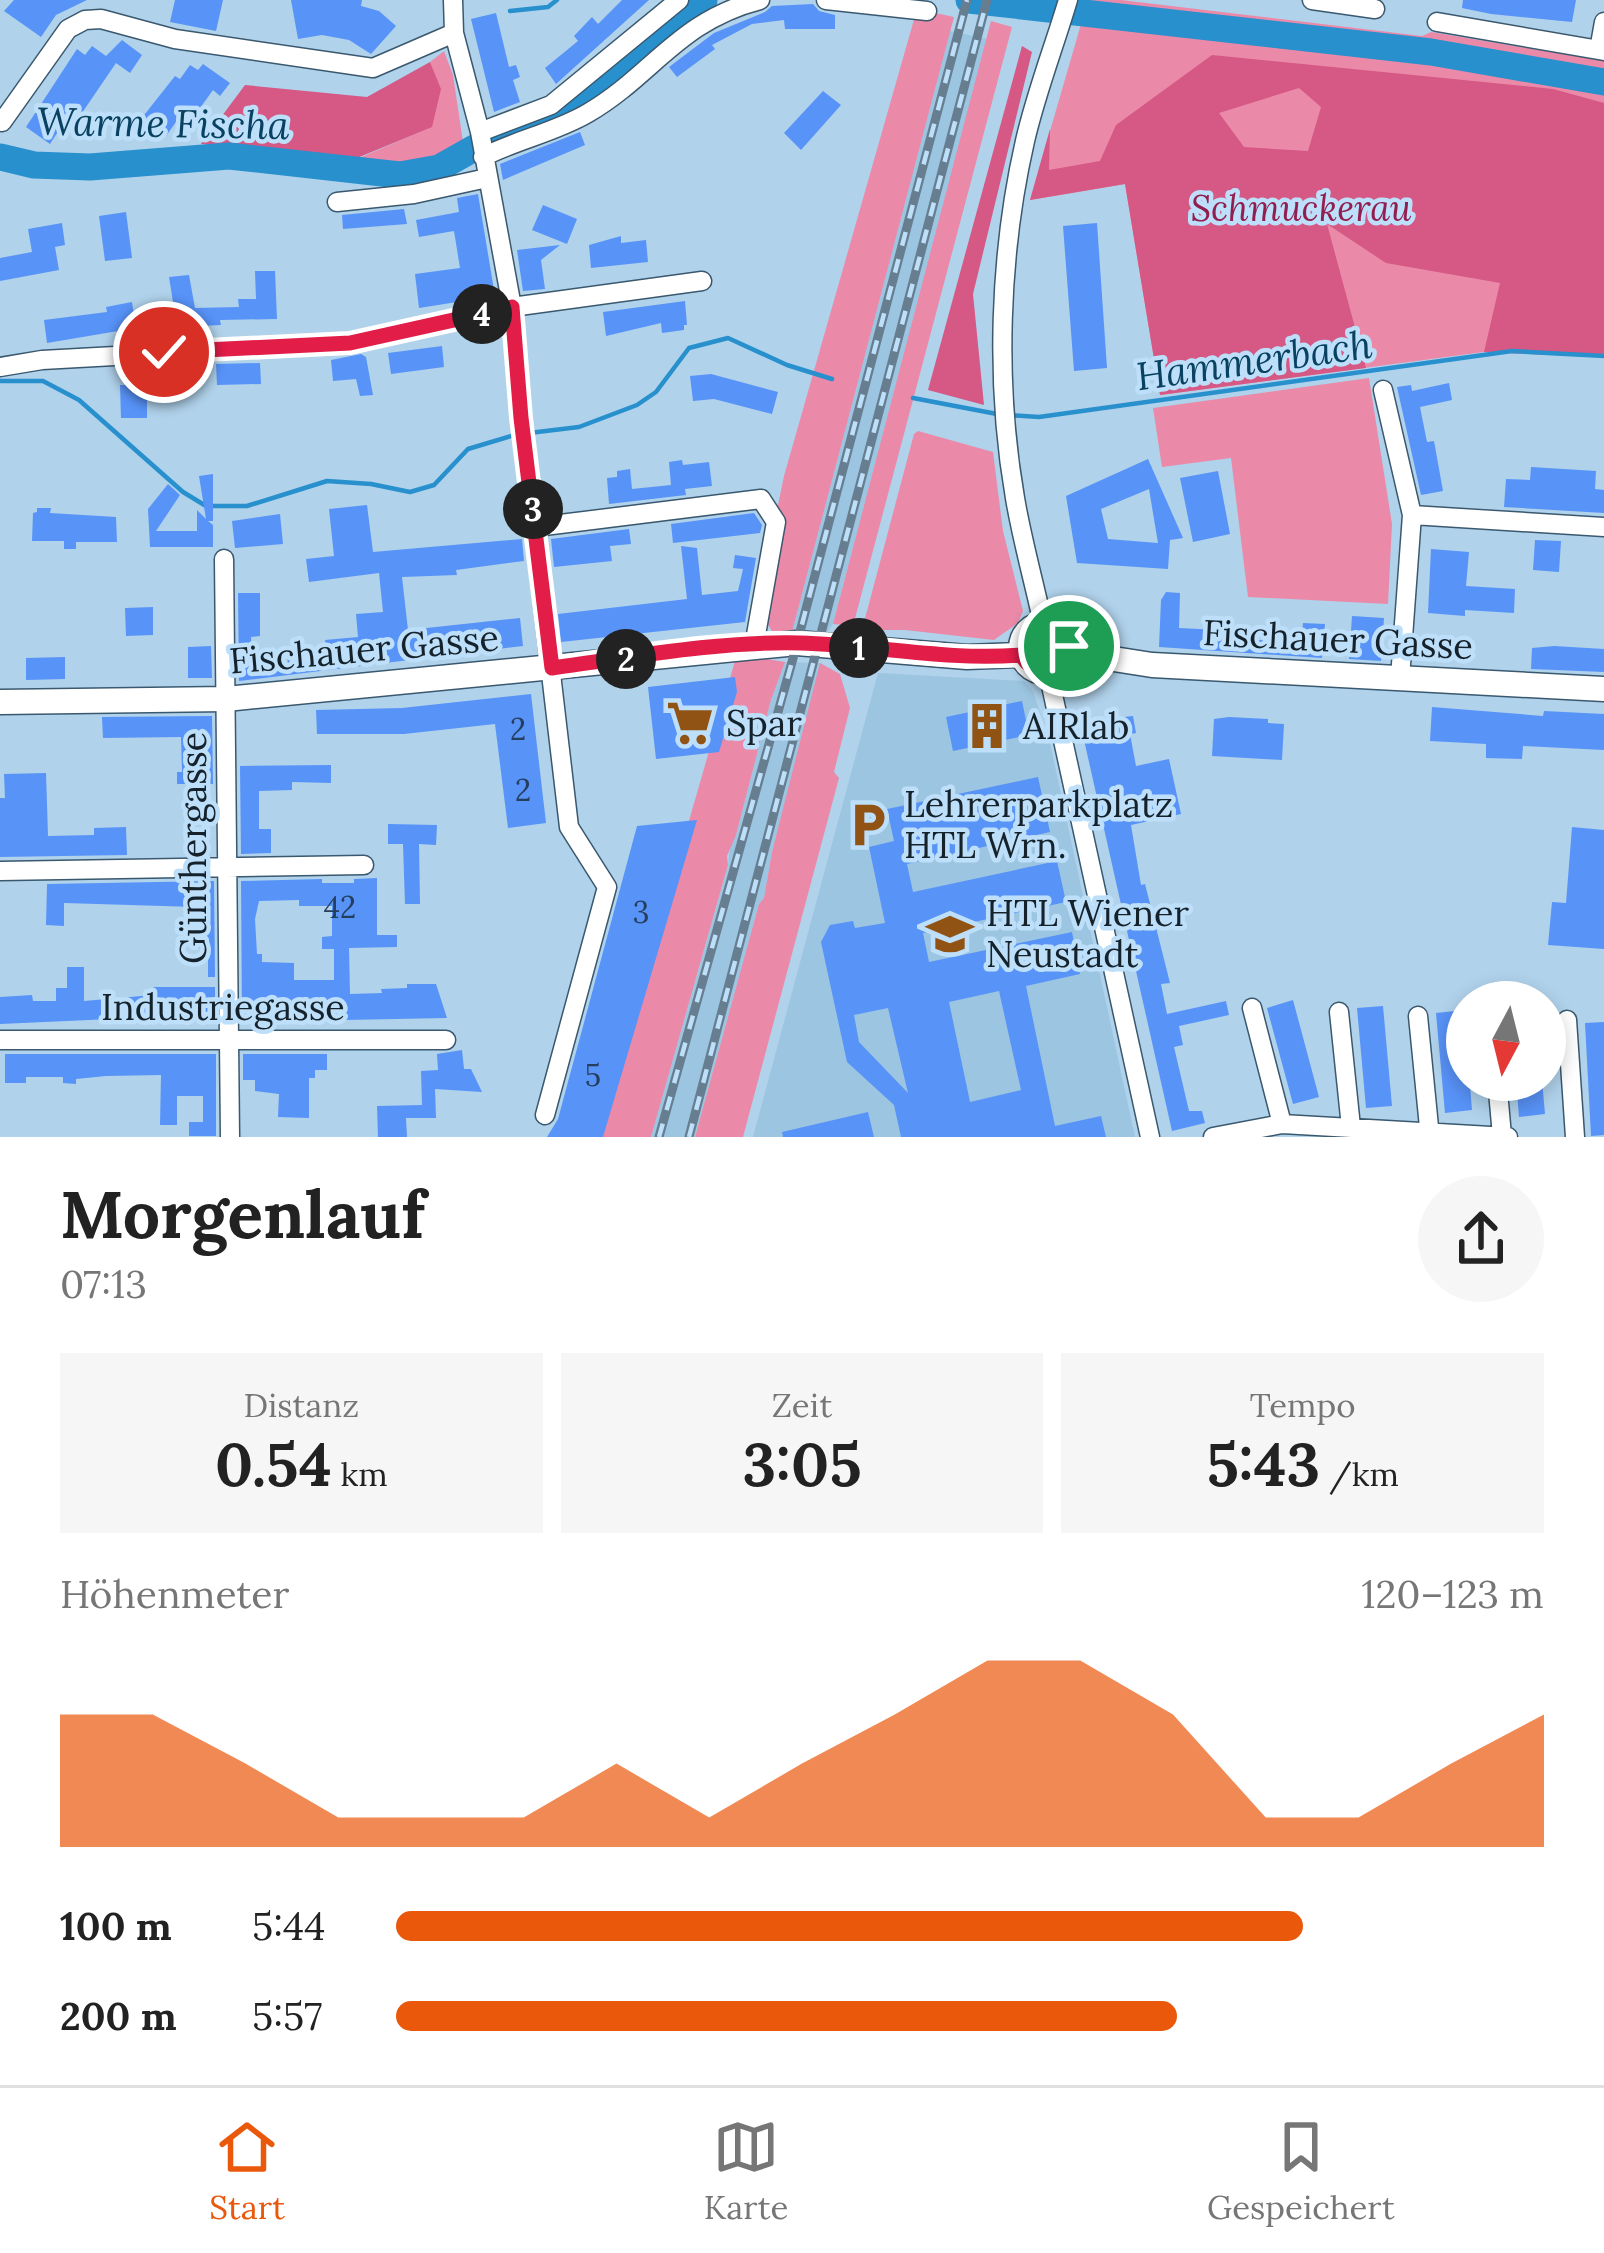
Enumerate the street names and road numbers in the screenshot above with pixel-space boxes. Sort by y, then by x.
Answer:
street label: Fischauer Gasse [1202,609,1474,669]
street label: Fischauer Gasse [227,614,501,684]
street label: Günthergasse [170,732,216,964]
street label: Industriegasse [101,984,345,1030]

